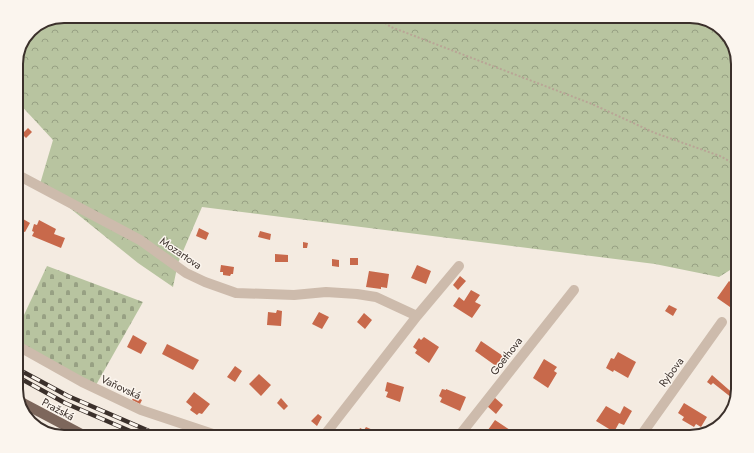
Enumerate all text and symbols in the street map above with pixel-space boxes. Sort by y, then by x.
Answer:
street label: Mozartova [157,233,205,273]
street label: Goethova [486,334,526,378]
street label: Rybova [655,354,687,390]
street label: Vaňovská [98,371,144,403]
street label: Pražská [39,394,77,424]

